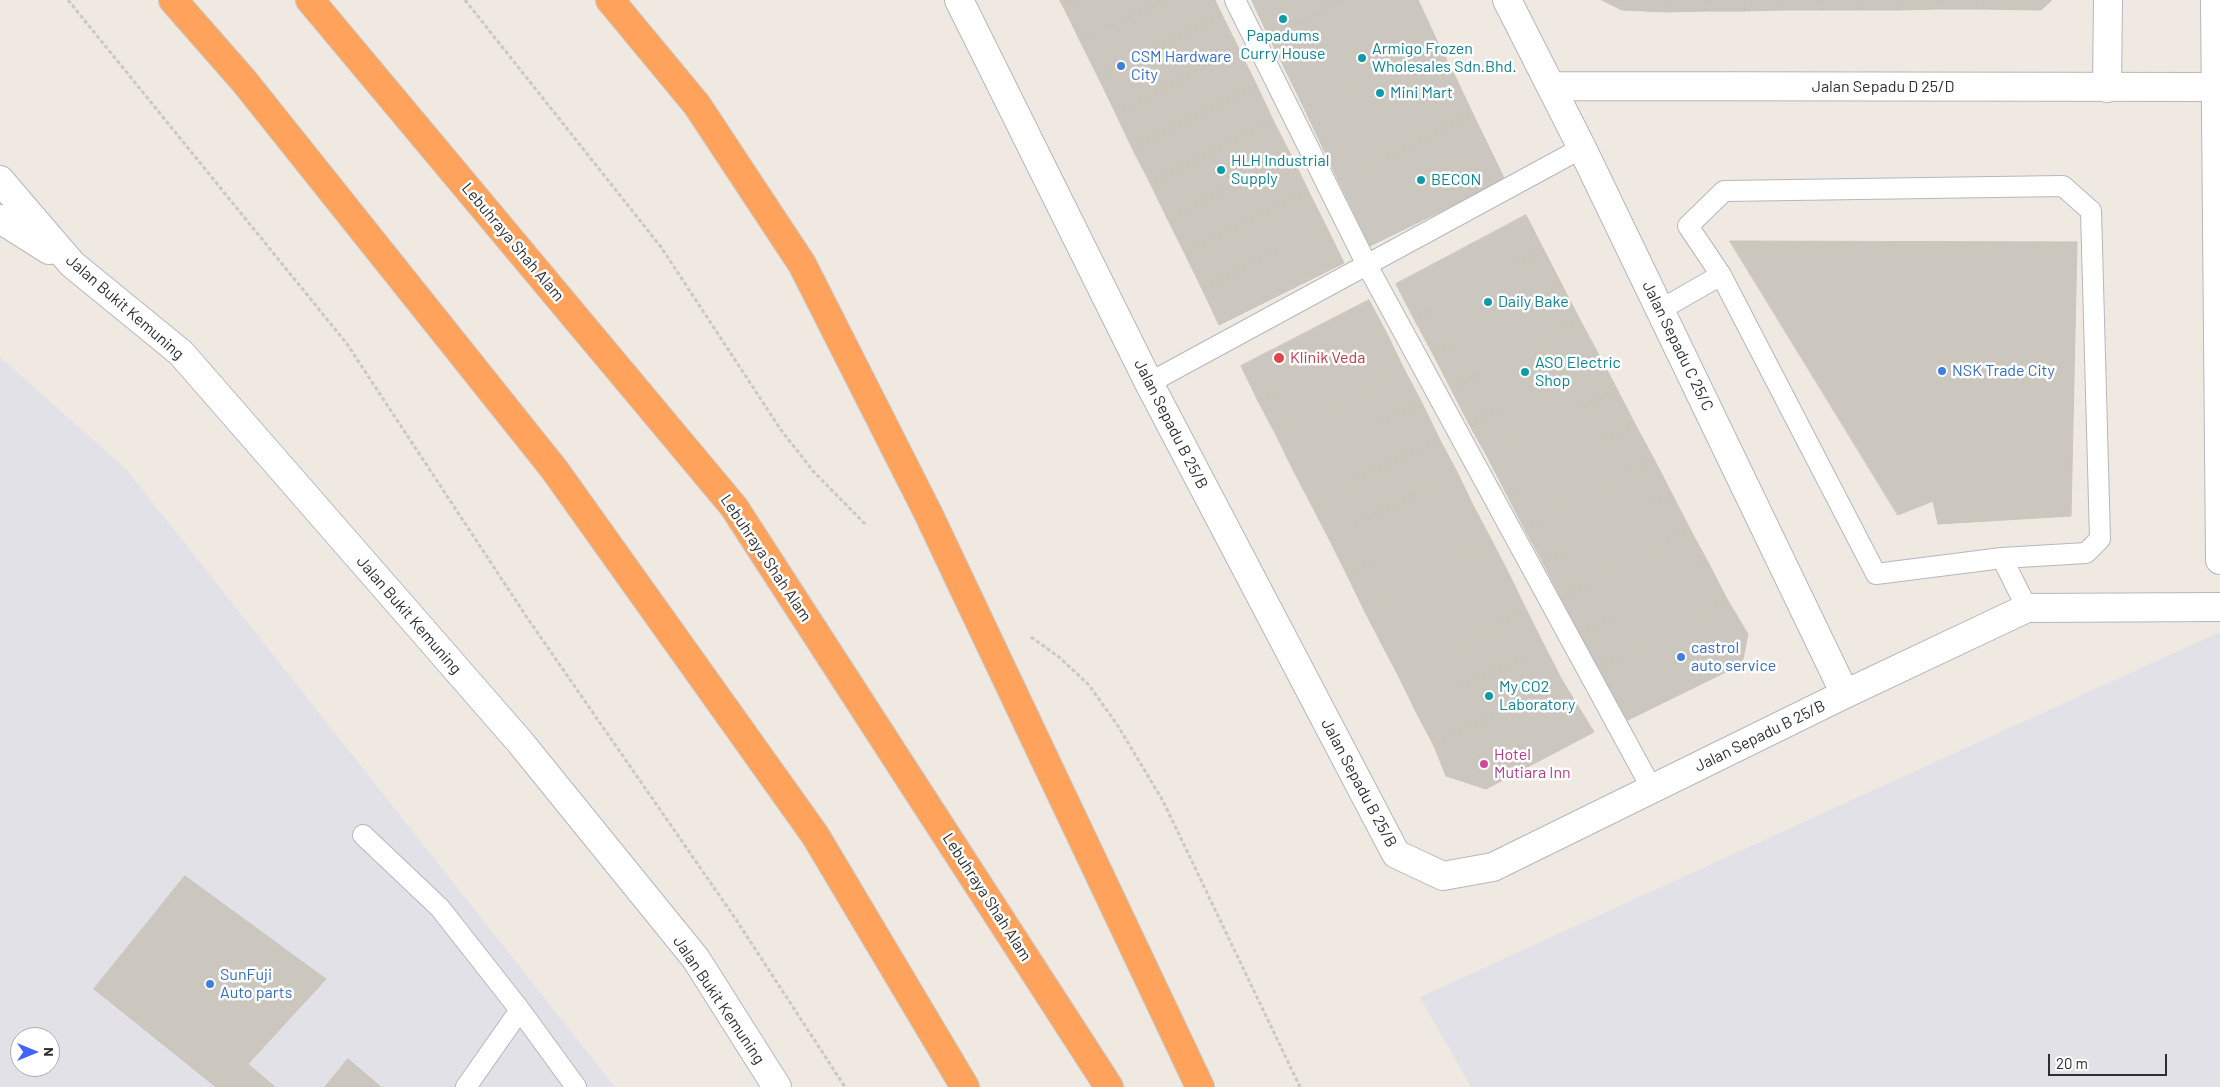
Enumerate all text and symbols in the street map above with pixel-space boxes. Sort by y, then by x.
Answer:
marker: Papadums Curry House [1277,13,1289,25]
place label: Papadums Curry House [1241,26,1325,64]
place label: Armigo Frozen Wholesales Sdn.Bhd. [1372,39,1517,77]
place label: CSM Hardware City [1131,47,1232,85]
marker: Armigo Frozen Wholesales Sdn.Bhd. [1356,52,1368,64]
marker: CSM Hardware City [1115,60,1127,72]
street label: Jalan Sepadu D 25/D [1812,77,1954,97]
place label: Mini Mart [1390,83,1453,103]
marker: Mini Mart [1374,87,1386,99]
place label: HLH Industrial Supply [1231,151,1329,189]
marker: HLH Industrial Supply [1215,164,1227,176]
place label: BECON [1431,170,1481,190]
marker: BECON [1415,174,1427,186]
street label: Lebuhraya Shah Alam [458,179,568,305]
street label: Jalan Bukit Kemuning [62,250,188,364]
street label: Jalan Sepadu C 25/C [1638,278,1718,414]
place label: Daily Bake [1498,292,1569,312]
marker: Daily Bake [1482,296,1494,308]
place label: Klinik Veda [1290,348,1366,368]
marker: Klinik Veda [1272,351,1286,365]
place label: ASO Electric Shop [1535,353,1621,391]
street label: Jalan Sepadu B 25/B [1130,356,1212,492]
place label: NSK Trade City [1952,361,2055,381]
marker: NSK Trade City [1936,365,1948,377]
marker: ASO Electric Shop [1519,366,1531,378]
street label: Lebuhraya Shah Alam [716,491,816,625]
street label: Jalan Bukit Kemuning [352,552,466,678]
place label: castrol auto service [1691,638,1776,676]
marker: castrol auto service [1675,651,1687,663]
place label: My CO2 Laboratory [1499,677,1575,715]
marker: My CO2 Laboratory [1483,690,1495,702]
street label: Jalan Sepadu B 25/B [1692,696,1828,776]
street label: Jalan Sepadu B 25/B [1317,715,1401,851]
place label: Hotel Mutiara Inn [1494,745,1571,783]
marker: Hotel Mutiara Inn [1478,758,1490,770]
street label: Lebuhraya Shah Alam [938,829,1036,965]
street label: Jalan Bukit Kemuning [669,932,769,1068]
place label: SunFuji Auto parts [220,965,292,1003]
marker: SunFuji Auto parts [204,978,216,990]
north arrow [10,1027,60,1077]
scale bar [2050,1044,2169,1076]
text: N [41,1047,58,1057]
text: 20 m [2056,1054,2088,1072]

